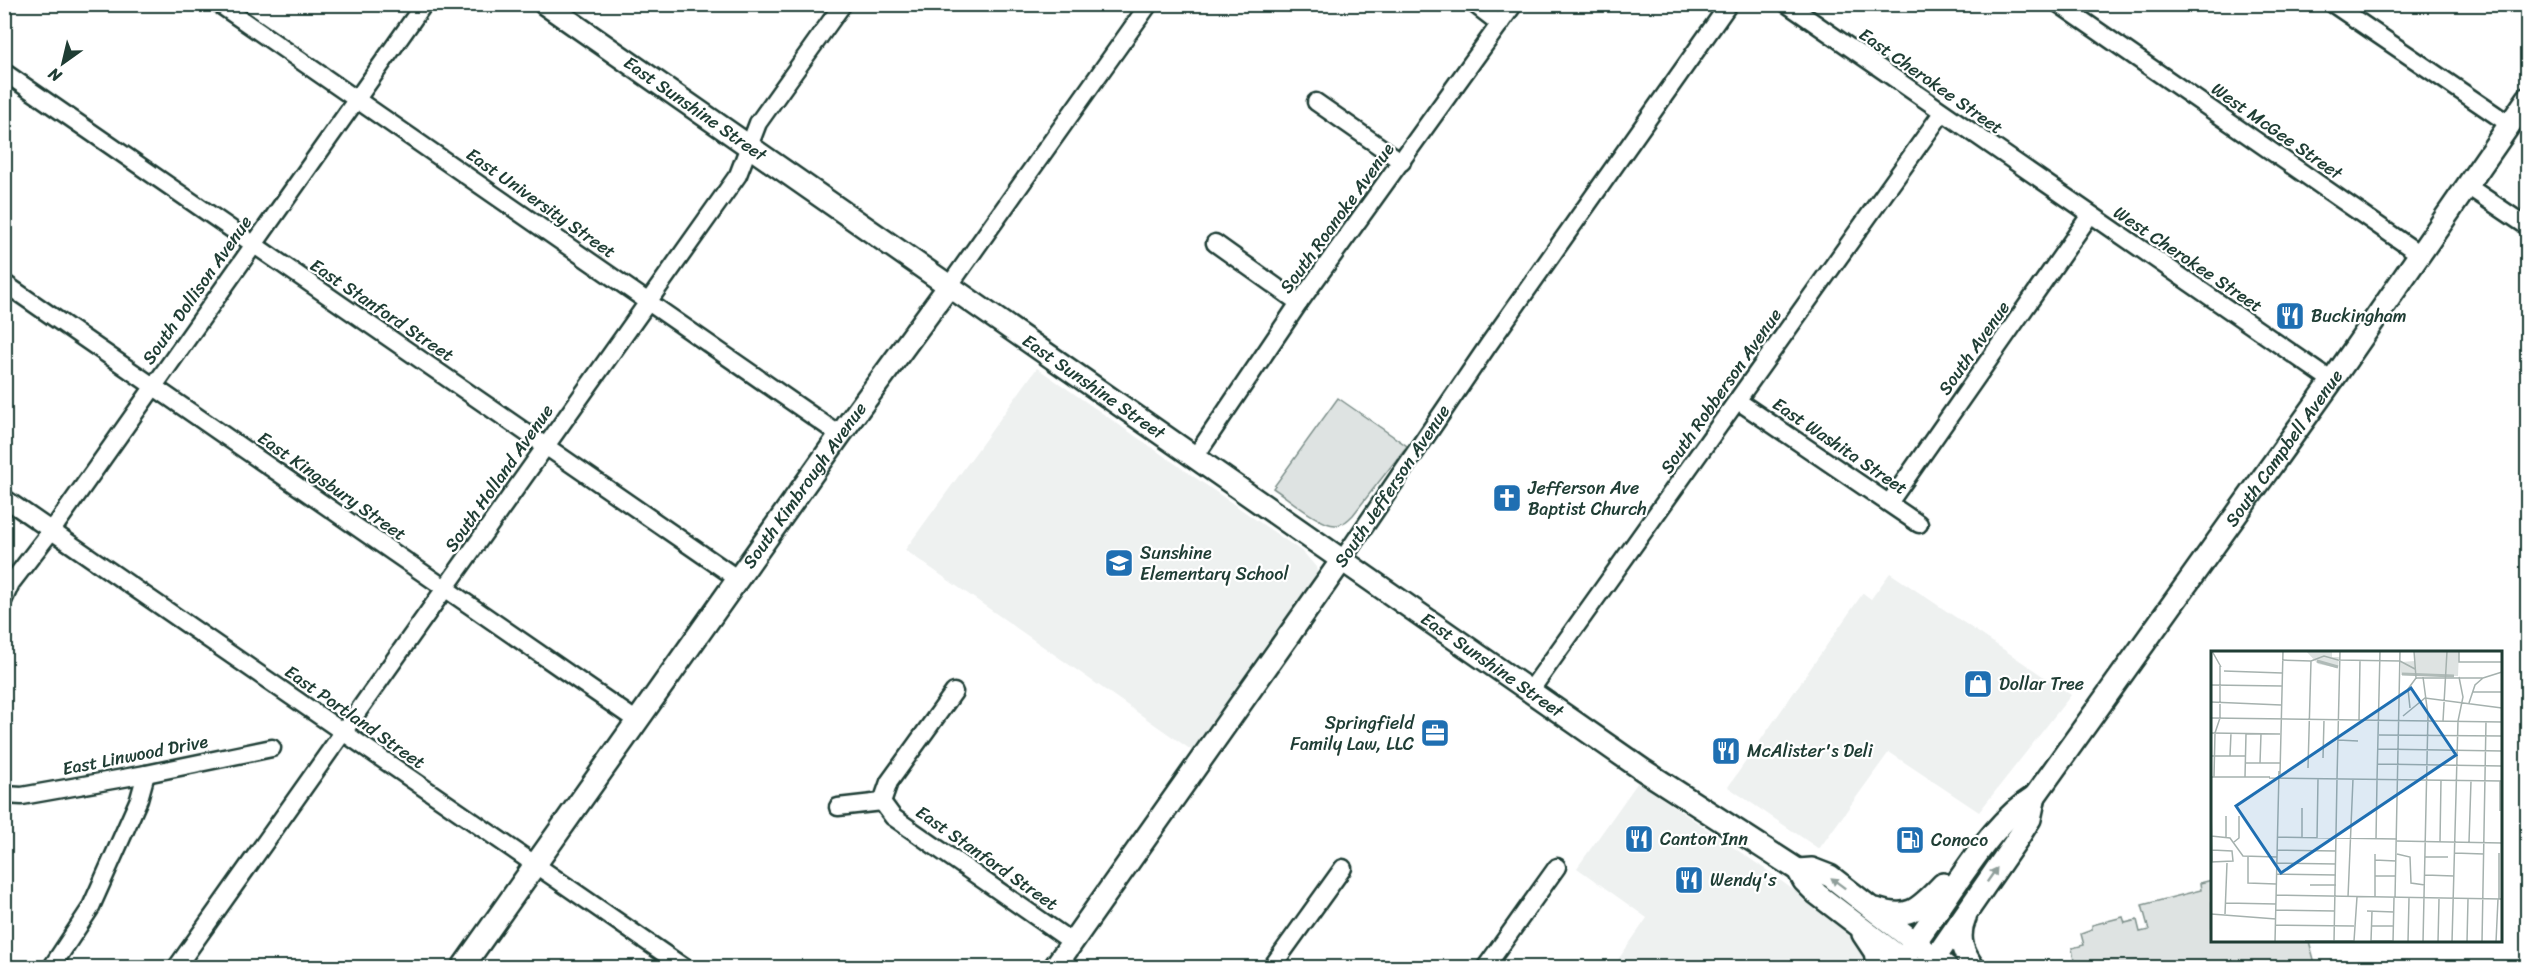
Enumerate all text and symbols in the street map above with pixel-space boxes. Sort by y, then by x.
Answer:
street label: East Cherokee Street [1852,19,2010,143]
north arrow [33,33,93,93]
street label: East Sunshine Street [617,47,774,171]
text: N [41,59,68,91]
street label: West McGee Street [2205,74,2350,189]
street label: South Roanoke Avenue [1271,135,1403,300]
street label: East University Street [459,139,623,267]
street label: West Cherokee Street [2107,197,2269,321]
street label: South Dollison Avenue [133,209,261,371]
street label: East Stanford Street [303,250,461,370]
street label: South Avenue [1929,294,2019,402]
restaurant icon: Buckingham [2274,300,2306,332]
place label: Buckingham [2311,300,2407,332]
street label: South Robberson Avenue [1652,301,1790,481]
street label: East Sunshine Street [1015,325,1173,449]
street label: South Campbell Avenue [2216,362,2352,534]
street label: East Washita Street [1766,389,1914,503]
street label: South Kimbrough Avenue [734,395,875,575]
street label: South Holland Avenue [436,397,562,559]
street label: South Jefferson Avenue [1325,398,1459,574]
street label: East Kingsbury Street [251,422,413,550]
place label: Jefferson Ave Baptist Church [1527,472,1647,525]
church icon: Jefferson Ave Baptist Church [1491,482,1523,514]
place label: Sunshine Elementary School [1140,537,1289,590]
school or university icon: Sunshine Elementary School [1103,547,1135,579]
street label: East Sunshine Street [1414,603,1571,727]
inset map [2211,651,2502,942]
street label: East Portland Street [278,656,432,778]
shop icon: Dollar Tree [1962,668,1994,700]
place label: Dollar Tree [1999,668,2084,700]
place label: Springfield Family Law, LLC [1290,707,1416,760]
office icon: Springfield Family Law, LLC [1419,717,1451,749]
street label: East Linwood Drive [59,725,211,785]
restaurant icon: McAlister's Deli [1710,735,1742,767]
place label: McAlister's Deli [1747,735,1874,767]
street label: East Stanford Street [909,797,1065,919]
restaurant icon: Canton Inn [1623,823,1655,855]
place label: Canton Inn [1660,823,1748,855]
fuel station icon: Conoco [1894,824,1926,856]
place label: Conoco [1931,824,1988,856]
restaurant icon: Wendy's [1673,864,1705,896]
place label: Wendy's [1710,864,1777,896]
one-way arrow [1986,867,1997,883]
one-way arrow [1831,878,1846,890]

